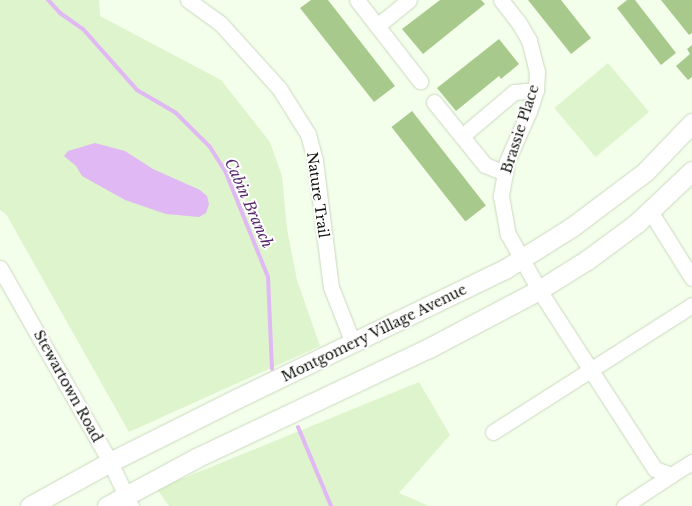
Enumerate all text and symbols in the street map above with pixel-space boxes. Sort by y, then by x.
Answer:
street label: Brassie Place [498,83,542,175]
street label: Nature Trail [304,151,332,239]
water label: Cabin Branch [221,155,277,251]
street label: Montgomery Village Avenue [278,280,470,386]
street label: Stewartown Road [30,327,106,445]

